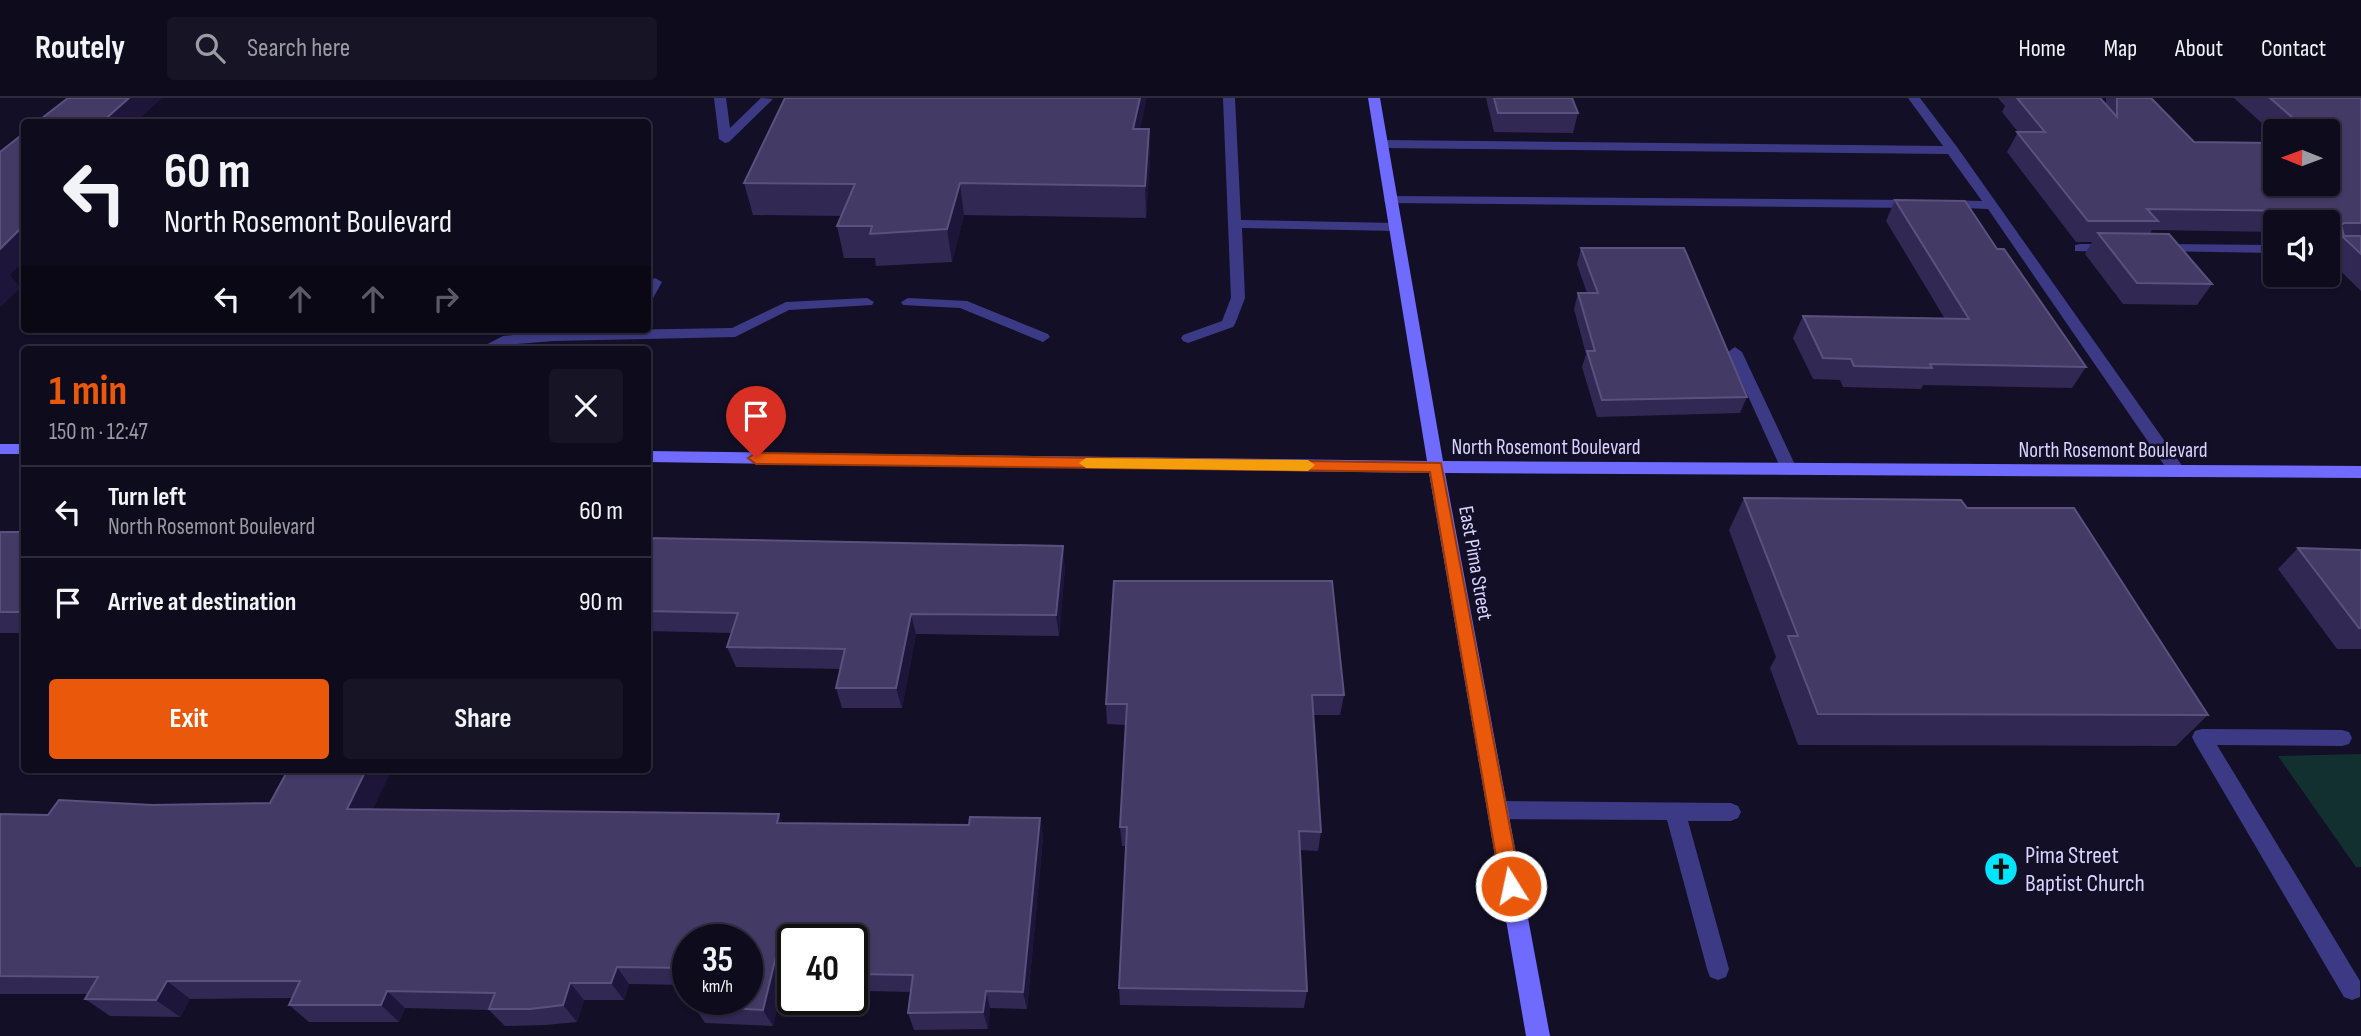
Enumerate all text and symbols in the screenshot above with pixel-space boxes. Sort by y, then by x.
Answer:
search box [167,17,657,80]
text: Routely [35,28,125,68]
icon: search [191,29,229,67]
text: Search here [247,33,350,64]
text: Home [2018,34,2066,63]
text: Map [2104,34,2137,63]
text: About [2175,34,2223,63]
text: Contact [2261,34,2326,63]
north arrow [2263,119,2340,196]
map controls [2263,119,2340,287]
text: 60 m [164,143,251,202]
icon: left [49,147,140,238]
text: North Rosemont Boulevard [164,203,452,242]
button: sound [2263,210,2340,287]
icon: left [208,280,246,318]
icon: ahead [281,280,319,318]
icon: ahead [354,280,392,318]
icon: right [427,280,465,318]
text: 1 min [49,366,127,417]
button: close [549,369,623,443]
pin [726,386,786,458]
icon: arrive [737,397,775,435]
text: 150 m · 12:47 [49,418,148,446]
street label: North Rosemont Boulevard [1451,435,1641,460]
street label: North Rosemont Boulevard [2018,438,2208,463]
text: Turn left [108,482,186,513]
icon: left [49,493,87,531]
text: 60 m [579,496,623,527]
street label: East Pima Street [1453,504,1498,622]
text: North Rosemont Boulevard [108,513,315,541]
icon: arrive [49,584,87,622]
text: Arrive at destination [108,587,296,618]
text: 90 m [579,587,623,618]
button: Exit [49,679,329,759]
button: Share [343,679,623,759]
place label: Pima Street Baptist Church [2025,841,2145,898]
position arrow [1474,849,1548,923]
church icon: Pima Street Baptist Church [1982,850,2020,888]
speed limit sign: 40 [777,924,868,1015]
text: 35 [702,939,733,982]
text: km/h [702,976,733,997]

